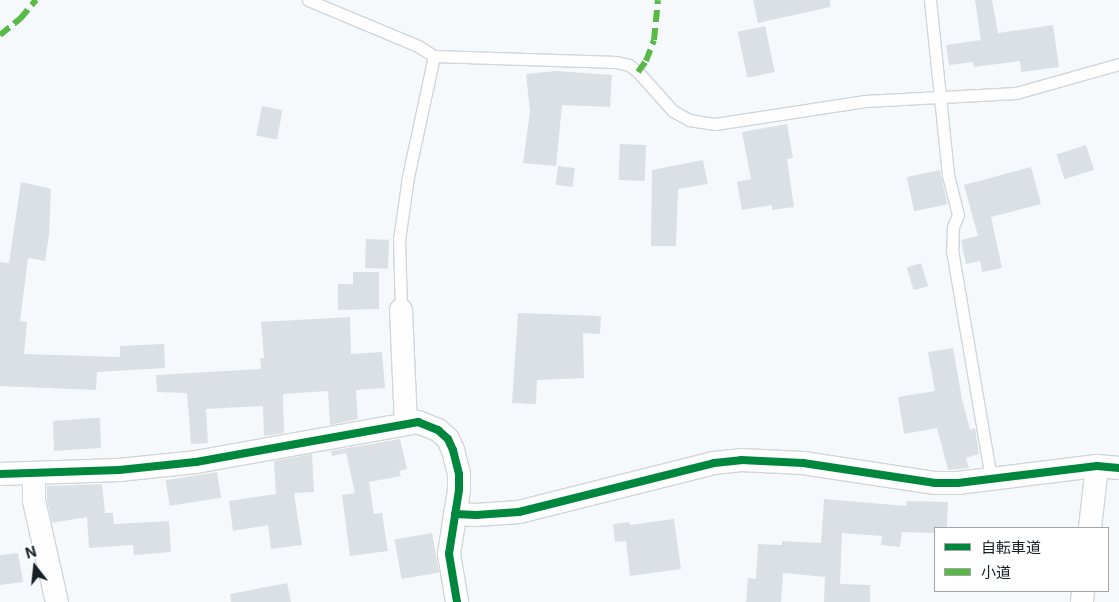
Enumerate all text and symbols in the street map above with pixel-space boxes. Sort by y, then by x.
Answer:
legend [934,527,1109,592]
text: 自転車道 [981,538,1041,557]
north arrow [10,542,60,592]
text: N [23,542,38,562]
text: 小道 [981,563,1011,582]

